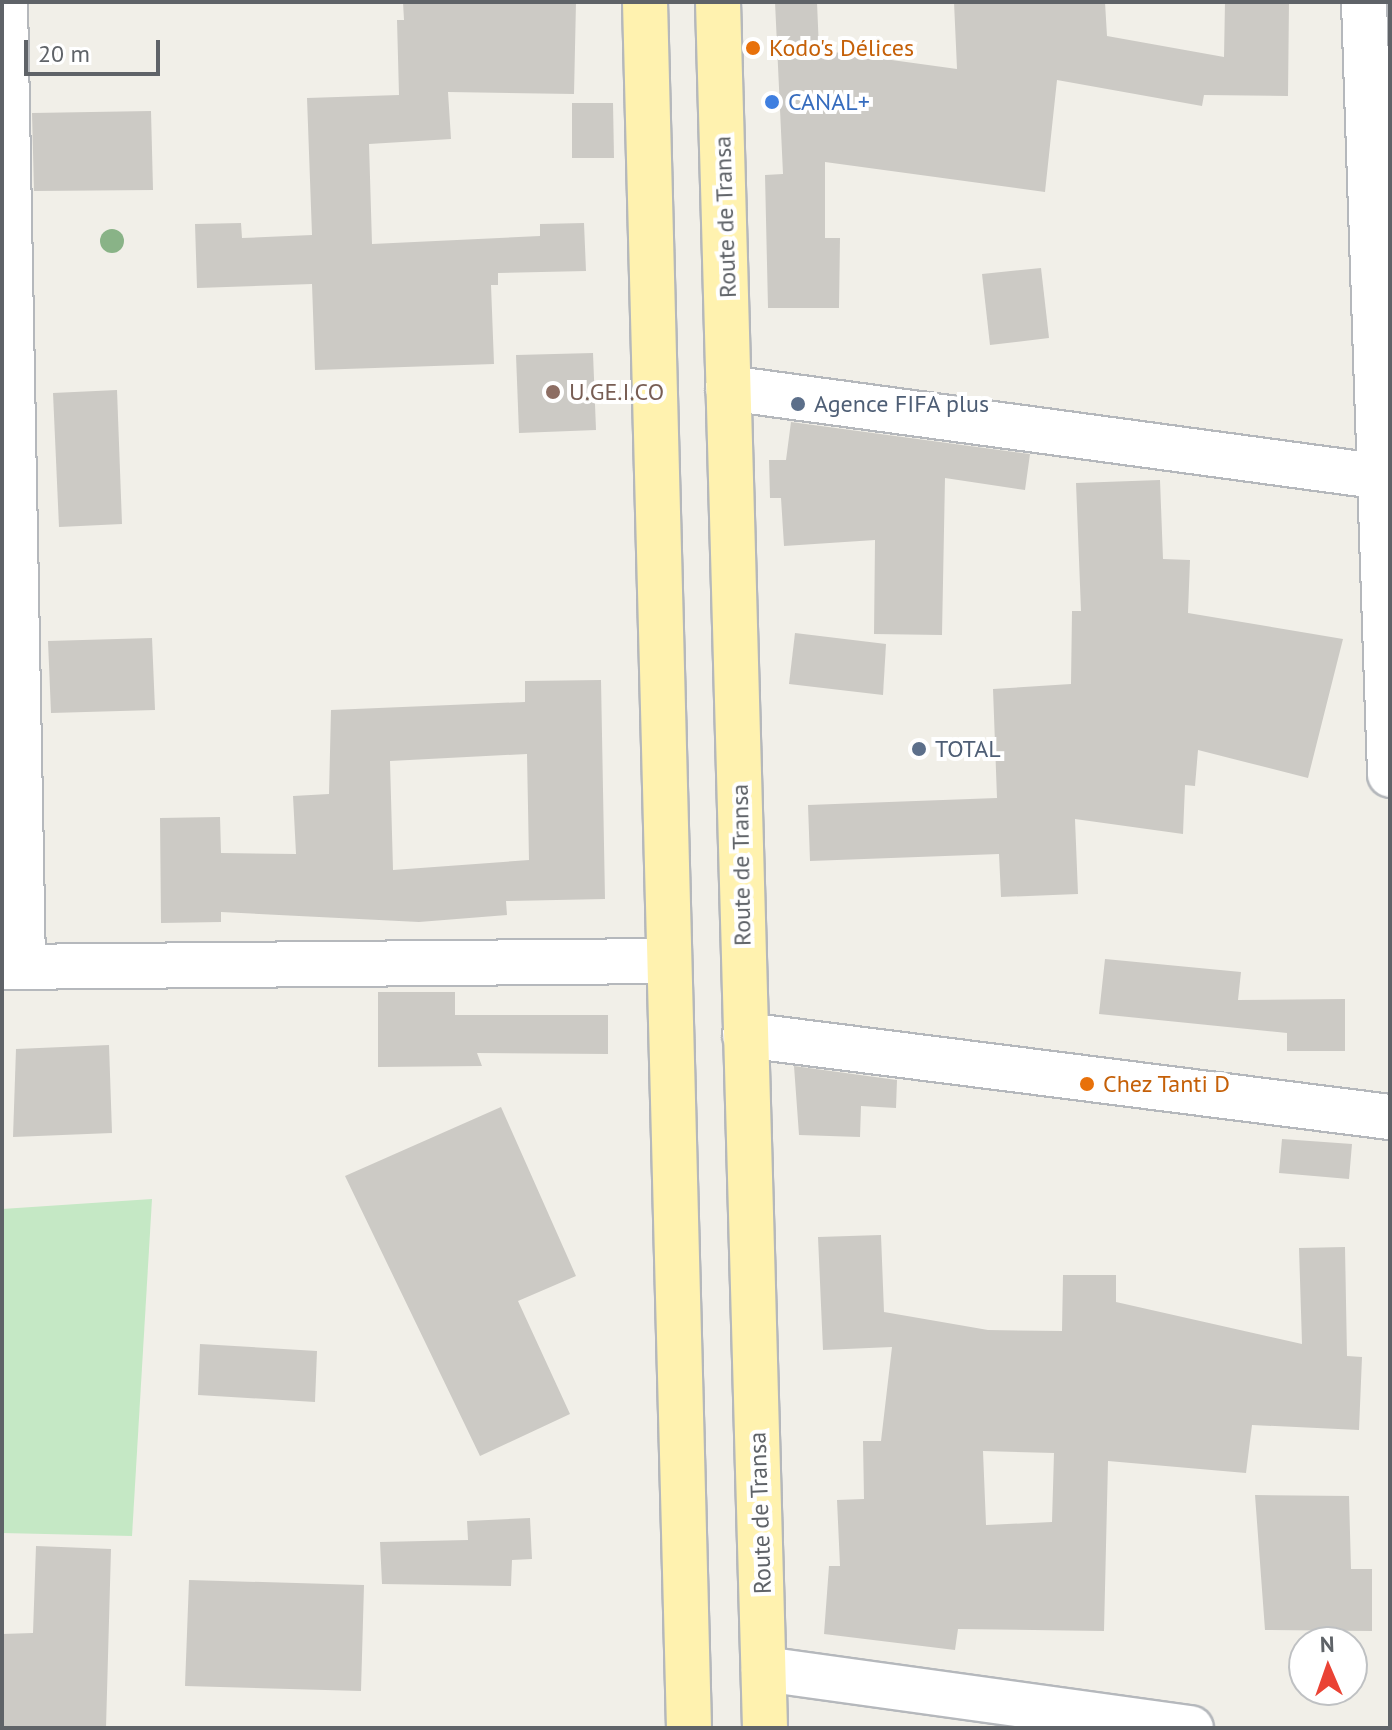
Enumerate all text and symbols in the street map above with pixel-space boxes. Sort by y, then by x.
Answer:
scale bar [28,24,164,74]
place label: Kodo's Délices [769,34,914,62]
text: 20 m [38,38,90,69]
marker: Kodo's Délices [744,39,762,57]
place label: CANAL+ [788,88,870,116]
marker: CANAL+ [763,93,781,111]
street label: Route de Transa [708,135,742,299]
place label: U.GE.I.CO [569,378,664,406]
marker: U.GE.I.CO [544,383,562,401]
place label: Agence FIFA plus [814,390,990,418]
marker: Agence FIFA plus [789,395,807,413]
place label: TOTAL [935,735,1001,763]
marker: TOTAL [910,740,928,758]
street label: Route de Transa [725,783,757,947]
place label: Chez Tanti D [1103,1070,1231,1098]
marker: Chez Tanti D [1078,1075,1096,1093]
street label: Route de Transa [743,1431,777,1595]
north arrow [1288,1626,1368,1706]
text: N [1320,1630,1335,1658]

